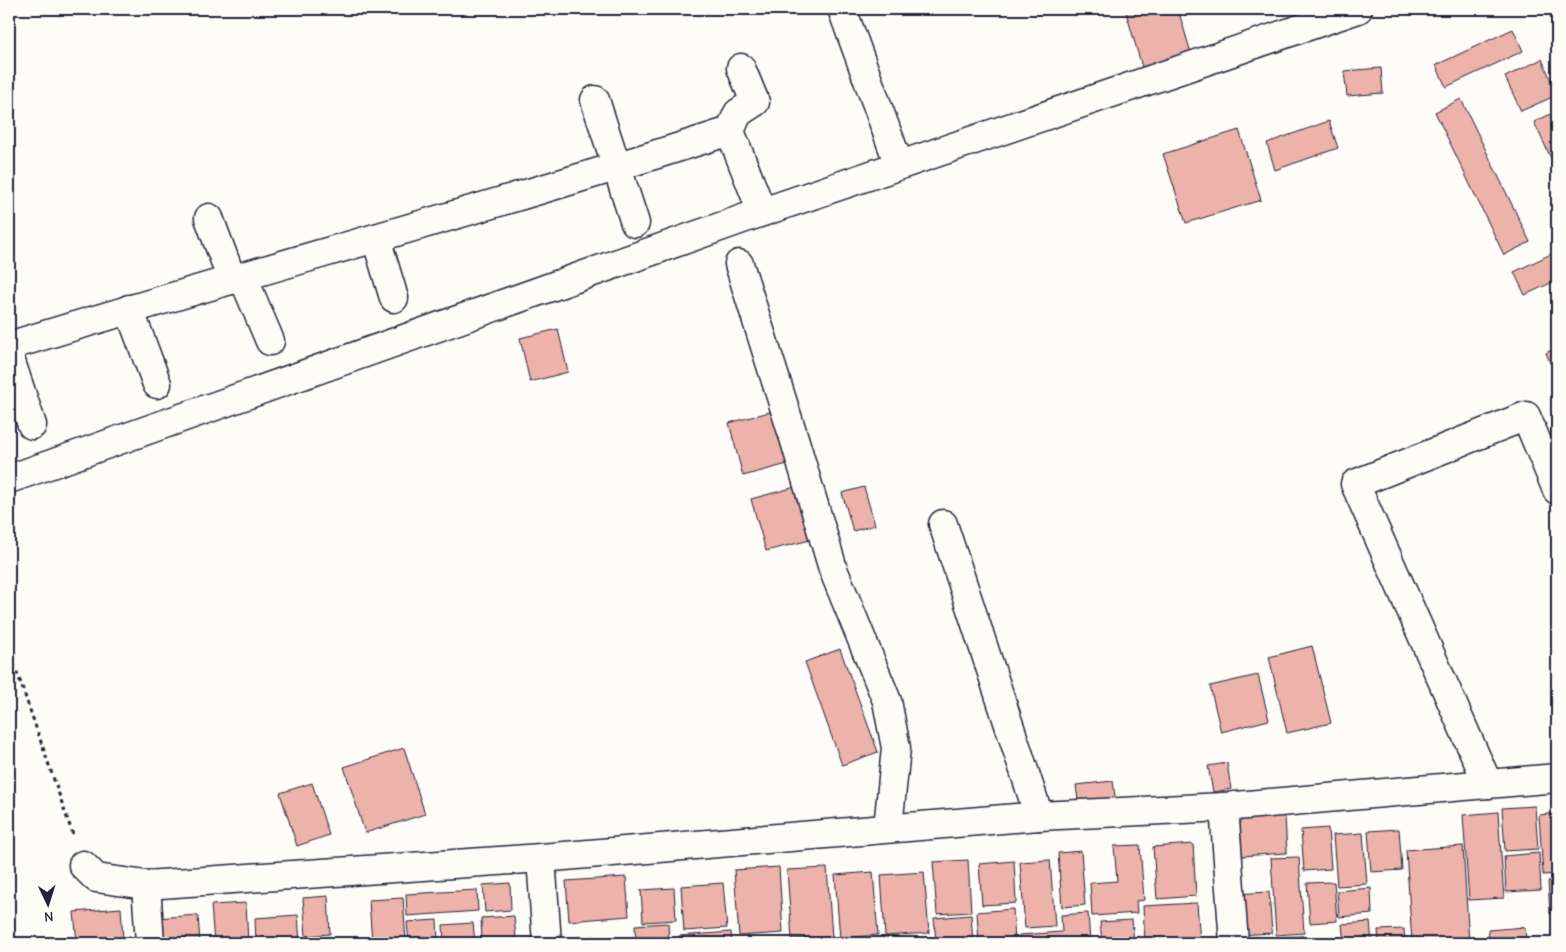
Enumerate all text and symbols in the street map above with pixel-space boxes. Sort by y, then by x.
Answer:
north arrow [22,880,72,930]
text: N [44,908,54,925]

